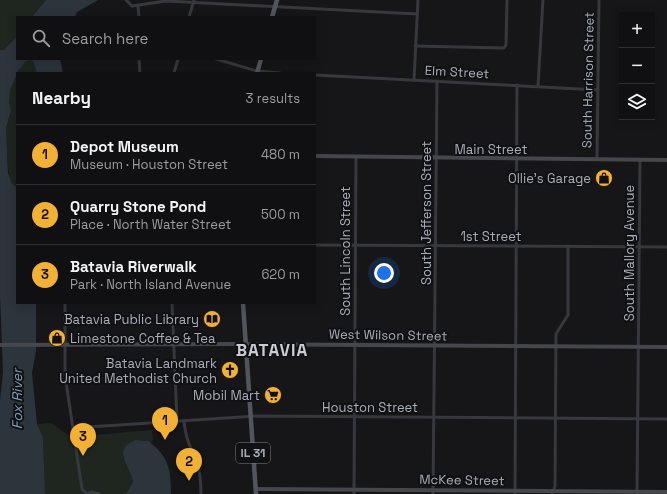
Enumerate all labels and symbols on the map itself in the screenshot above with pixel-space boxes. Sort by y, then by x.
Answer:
street label: South Harrison Street [578,12,598,148]
street label: Elm Street [424,62,490,82]
street label: South Jefferson Street [418,141,435,285]
street label: Main Street [455,141,527,158]
shop icon: Ollie's Garage [594,168,614,188]
place label: Ollie's Garage [508,170,591,187]
street label: South Mallory Avenue [621,185,638,321]
street label: South Lincoln Street [337,186,354,316]
street label: 1st Street [460,228,522,245]
your location [374,263,394,283]
library icon: Batavia Public Library [202,309,222,329]
place label: Batavia Public Library [64,311,199,328]
street label: West Wilson Street [329,325,447,345]
shop icon: Limestone Coffee & Tea [47,328,67,348]
place label: Limestone Coffee & Tea [70,330,216,347]
district label: BATAVIA [236,339,308,361]
place label: Batavia Landmark United Methodist Church [59,355,217,387]
church icon: Batavia Landmark United Methodist Church [220,360,240,380]
water label: Fox River [8,367,26,429]
supermarket icon: Mobil Mart [263,385,283,405]
place label: Mobil Mart [193,387,260,404]
street label: Houston Street [322,399,418,416]
pin: 1 [152,407,178,440]
pin: 3 [70,423,96,456]
road number: IL 31 [236,443,270,463]
pin: 2 [176,448,202,481]
street label: McKee Street [419,471,505,489]

